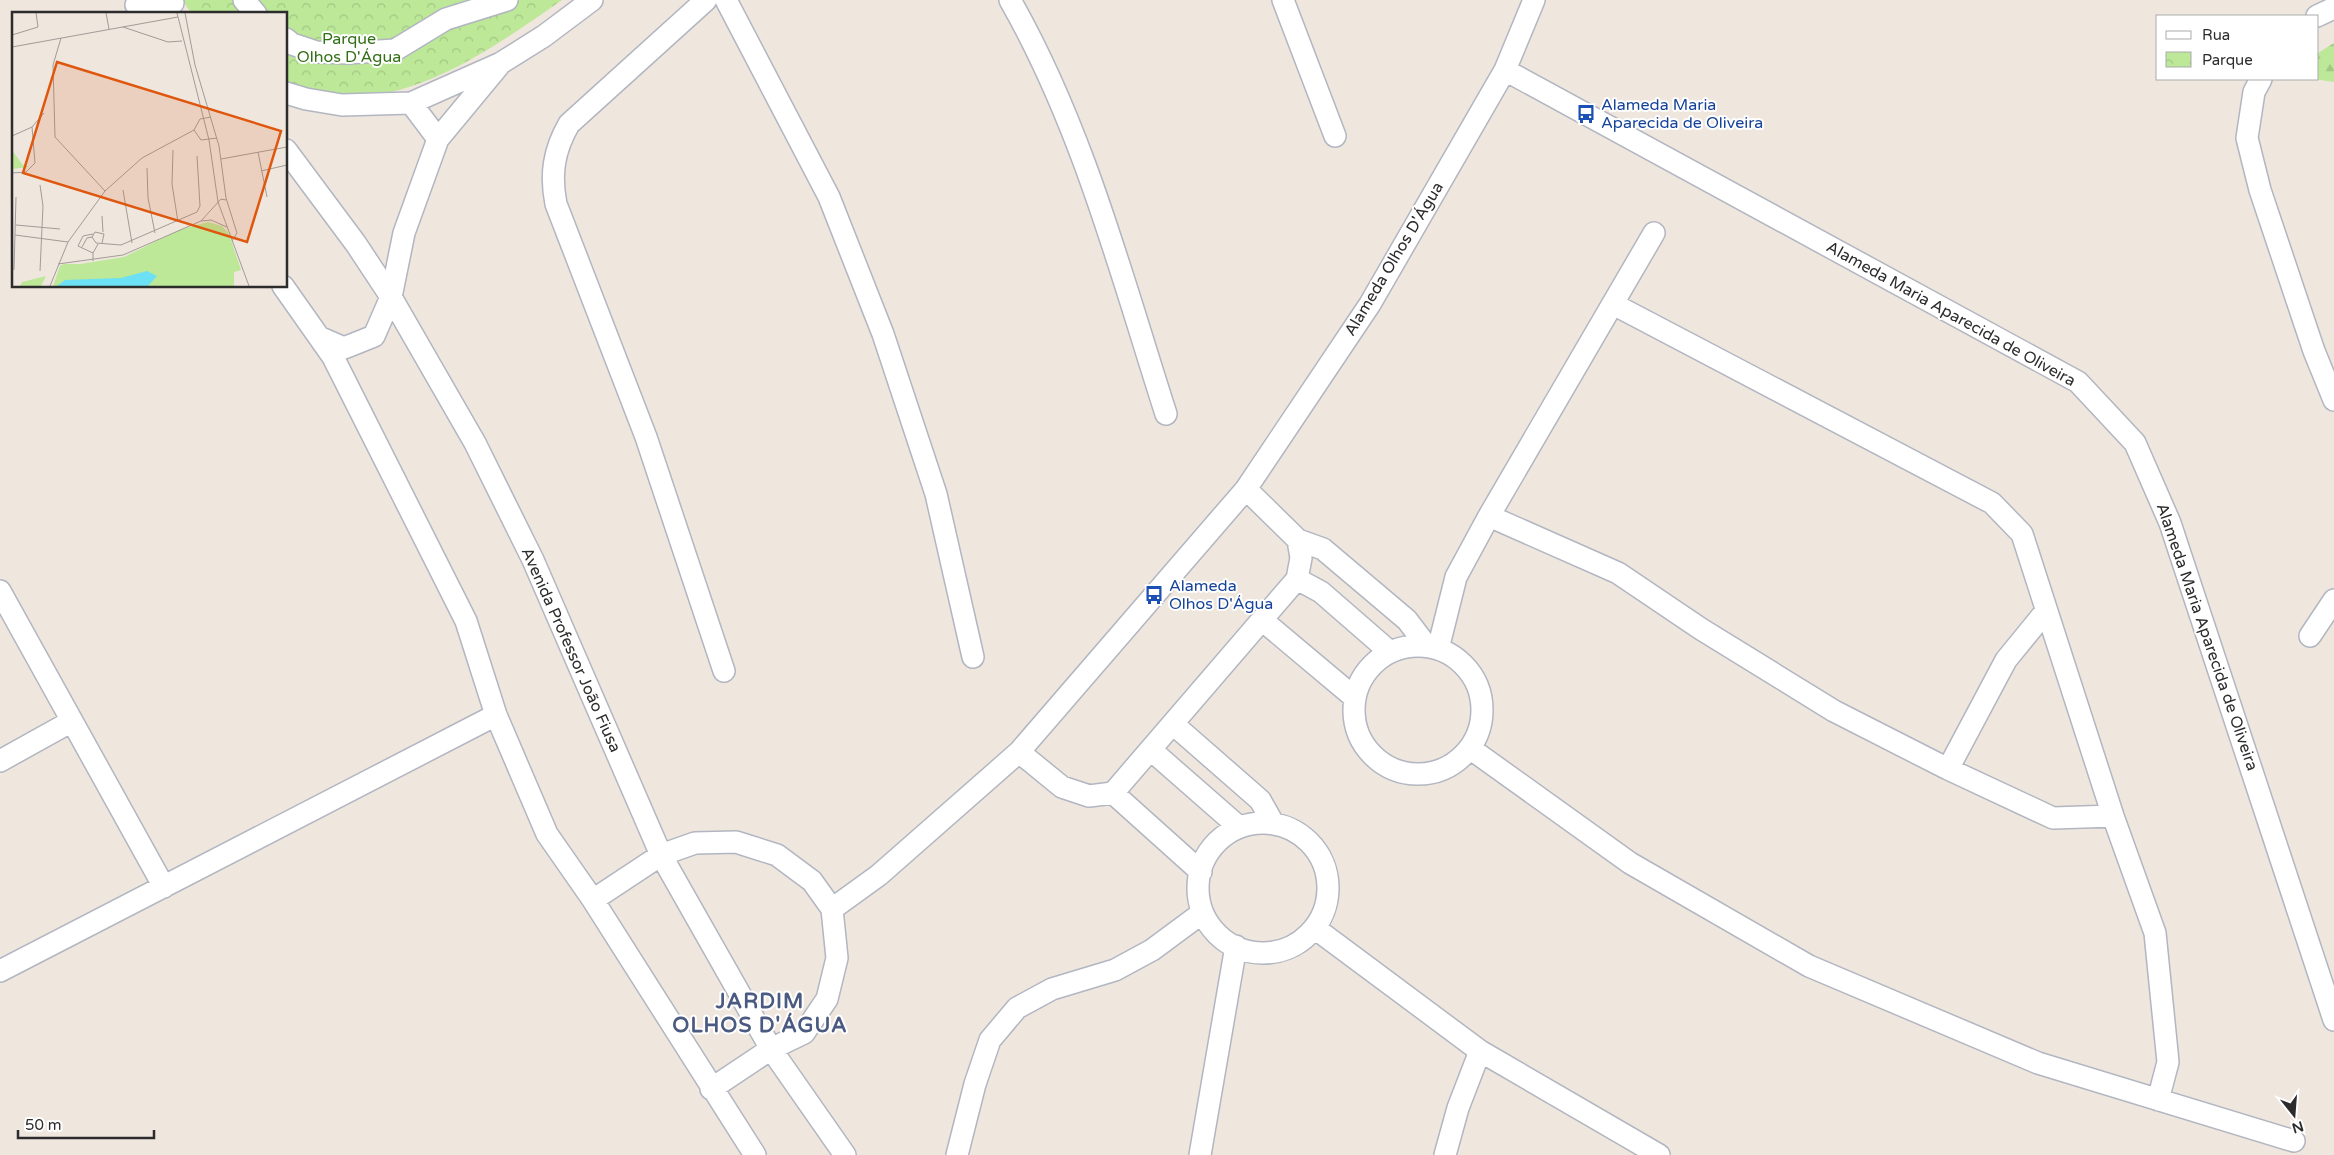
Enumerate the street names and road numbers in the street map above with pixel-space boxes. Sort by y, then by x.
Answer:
street label: Alameda Olhos D'Água [1340,178,1448,340]
street label: Alameda Maria Aparecida de Oliveira [1823,237,2079,391]
street label: Alameda Maria Aparecida de Oliveira [2152,501,2262,773]
street label: Avenida Professor João Fiusa [517,545,625,755]

